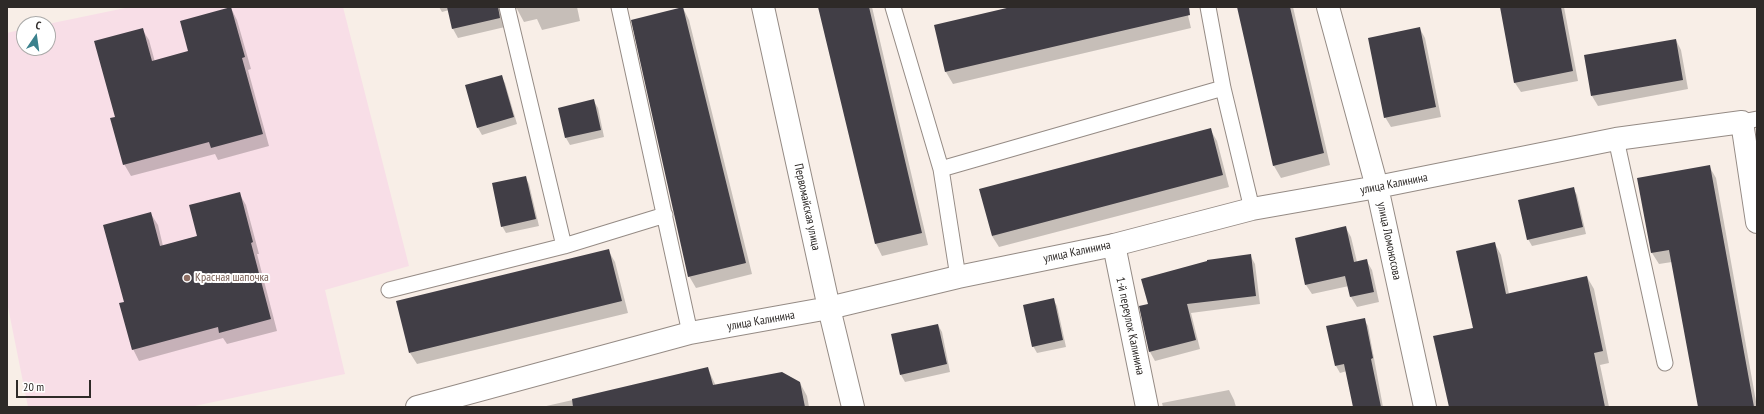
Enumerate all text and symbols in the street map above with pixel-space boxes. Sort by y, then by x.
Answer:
north arrow [16,16,56,56]
text: С [34,18,43,33]
street label: Первомайская улица [791,162,823,252]
street label: улица Калинина [1359,170,1429,198]
street label: улица Ломоносова [1374,201,1404,281]
street label: улица Калинина [1042,238,1112,266]
place label: Красная шапочка [195,271,269,285]
marker: Красная шапочка [182,273,192,283]
street label: 1-й переулок Калинина [1113,276,1147,376]
street label: улица Калинина [726,308,796,334]
scale bar [18,372,93,398]
text: 20 m [23,379,44,394]

